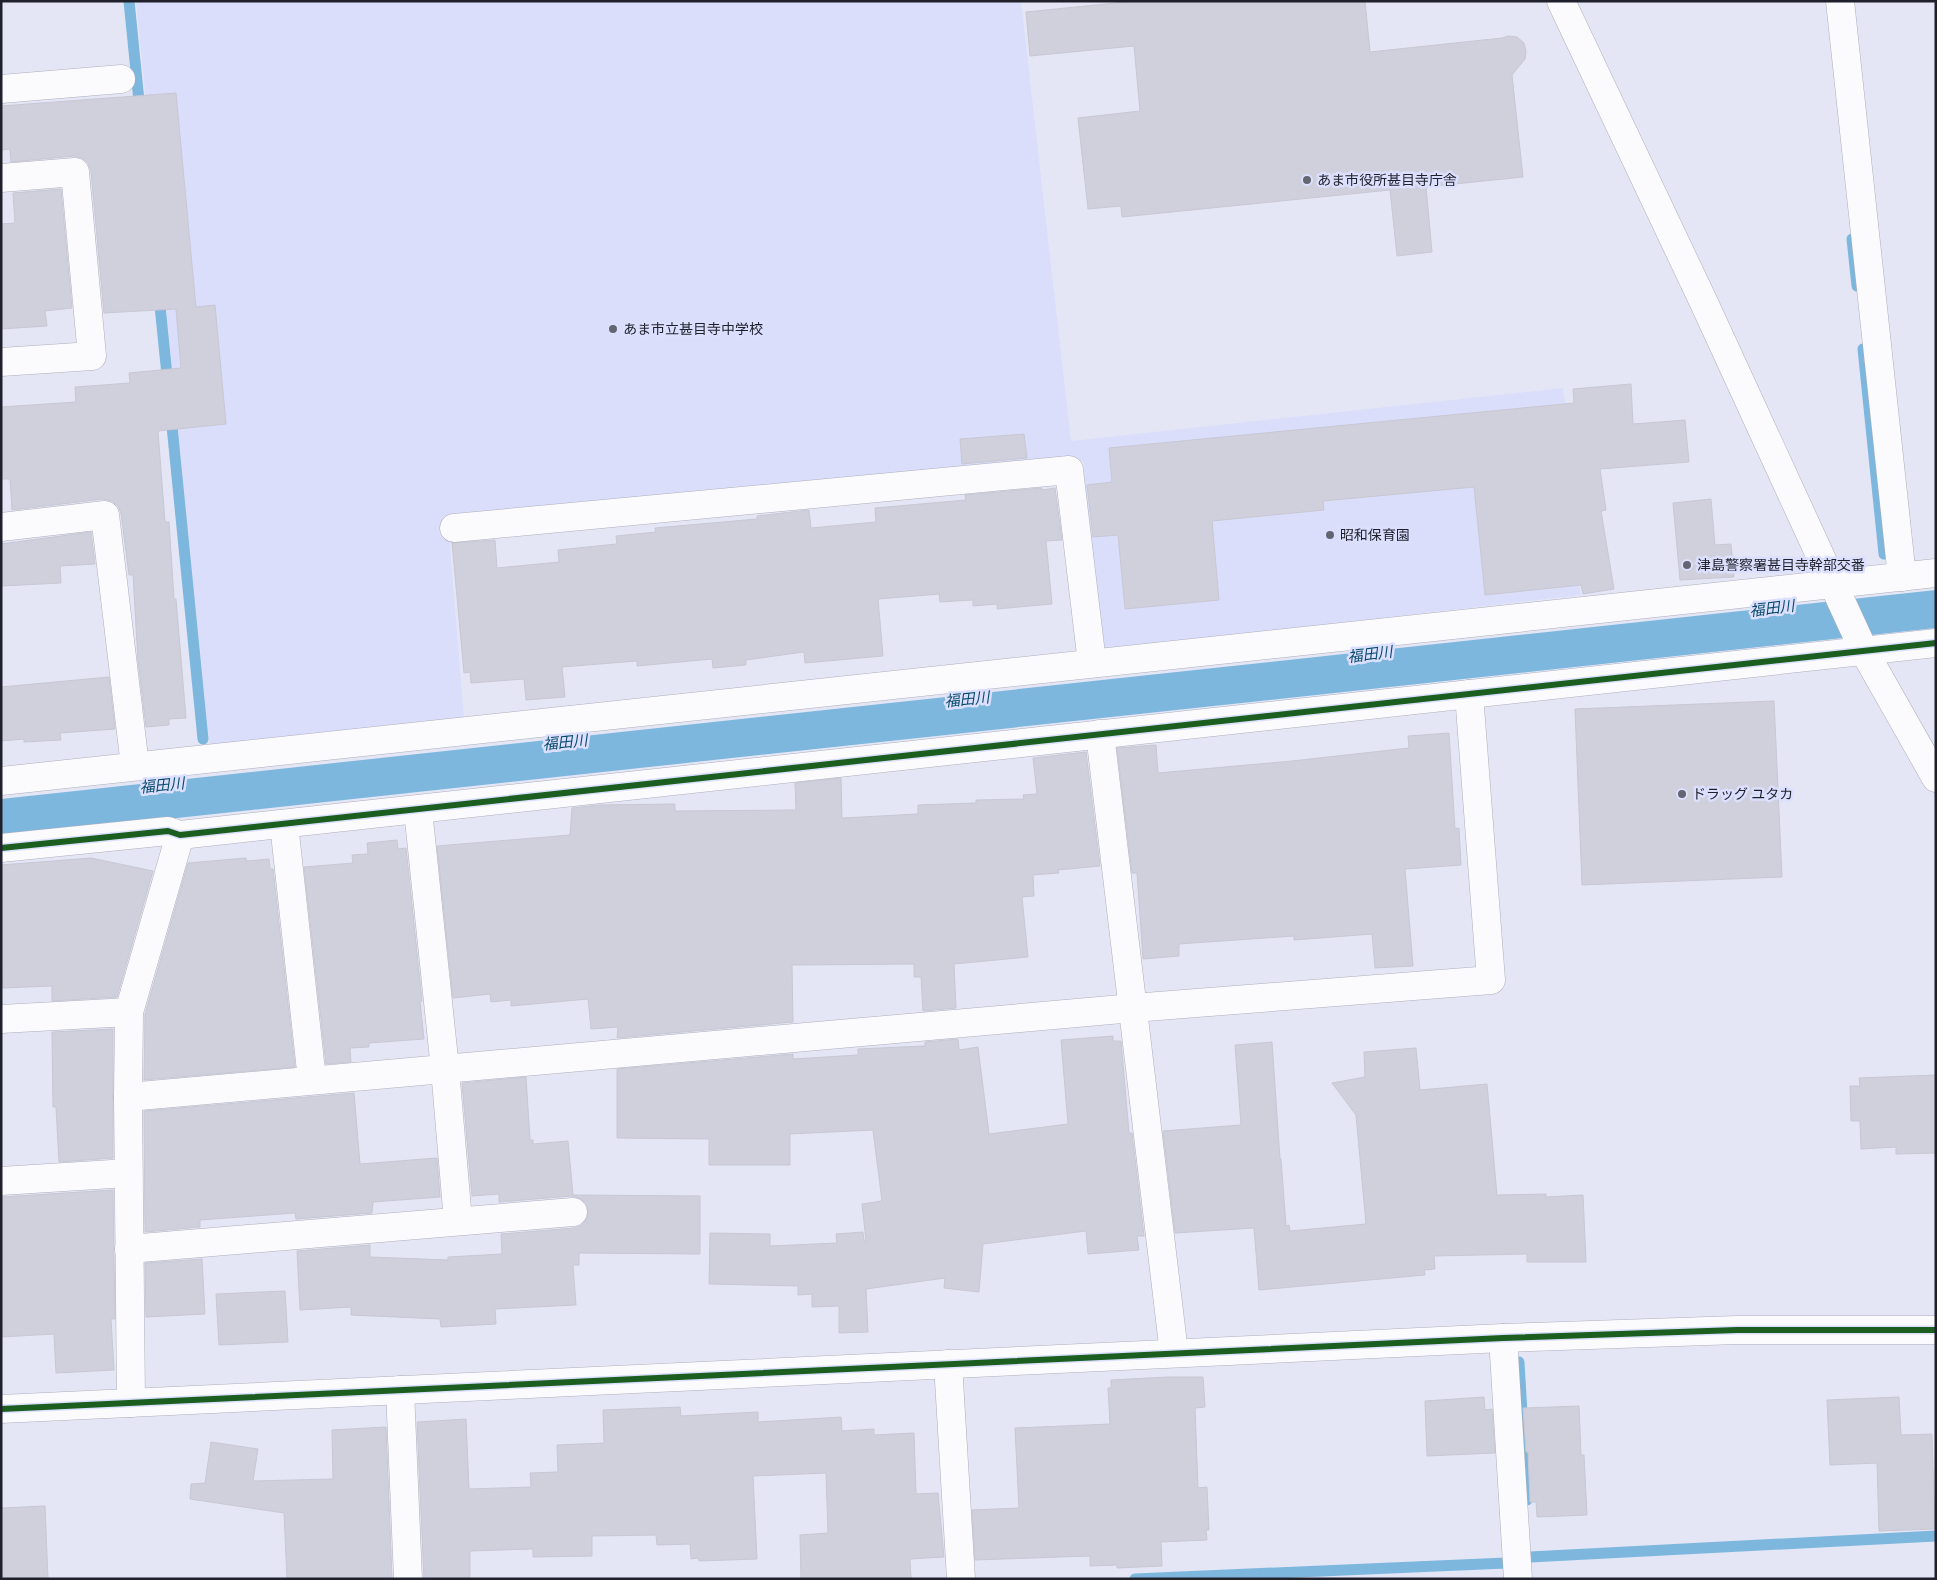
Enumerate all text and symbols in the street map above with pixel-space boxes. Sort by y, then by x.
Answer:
place label: あま市役所甚目寺庁舎 [1317,172,1457,188]
marker: あま市役所甚目寺庁舎 [1301,174,1313,186]
place label: あま市立甚目寺中学校 [623,321,763,337]
marker: あま市立甚目寺中学校 [607,323,619,335]
place label: 昭和保育園 [1340,527,1410,543]
marker: 昭和保育園 [1324,529,1336,541]
place label: 津島警察署甚目寺幹部交番 [1697,557,1865,573]
marker: 津島警察署甚目寺幹部交番 [1681,559,1693,571]
water label: 福田川 [1749,597,1797,619]
water label: 福田川 [1347,643,1395,665]
water label: 福田川 [944,688,992,710]
water label: 福田川 [542,731,590,753]
water label: 福田川 [139,774,187,796]
place label: ドラッグ ユタカ [1692,786,1793,802]
marker: ドラッグ ユタカ [1676,788,1688,800]

